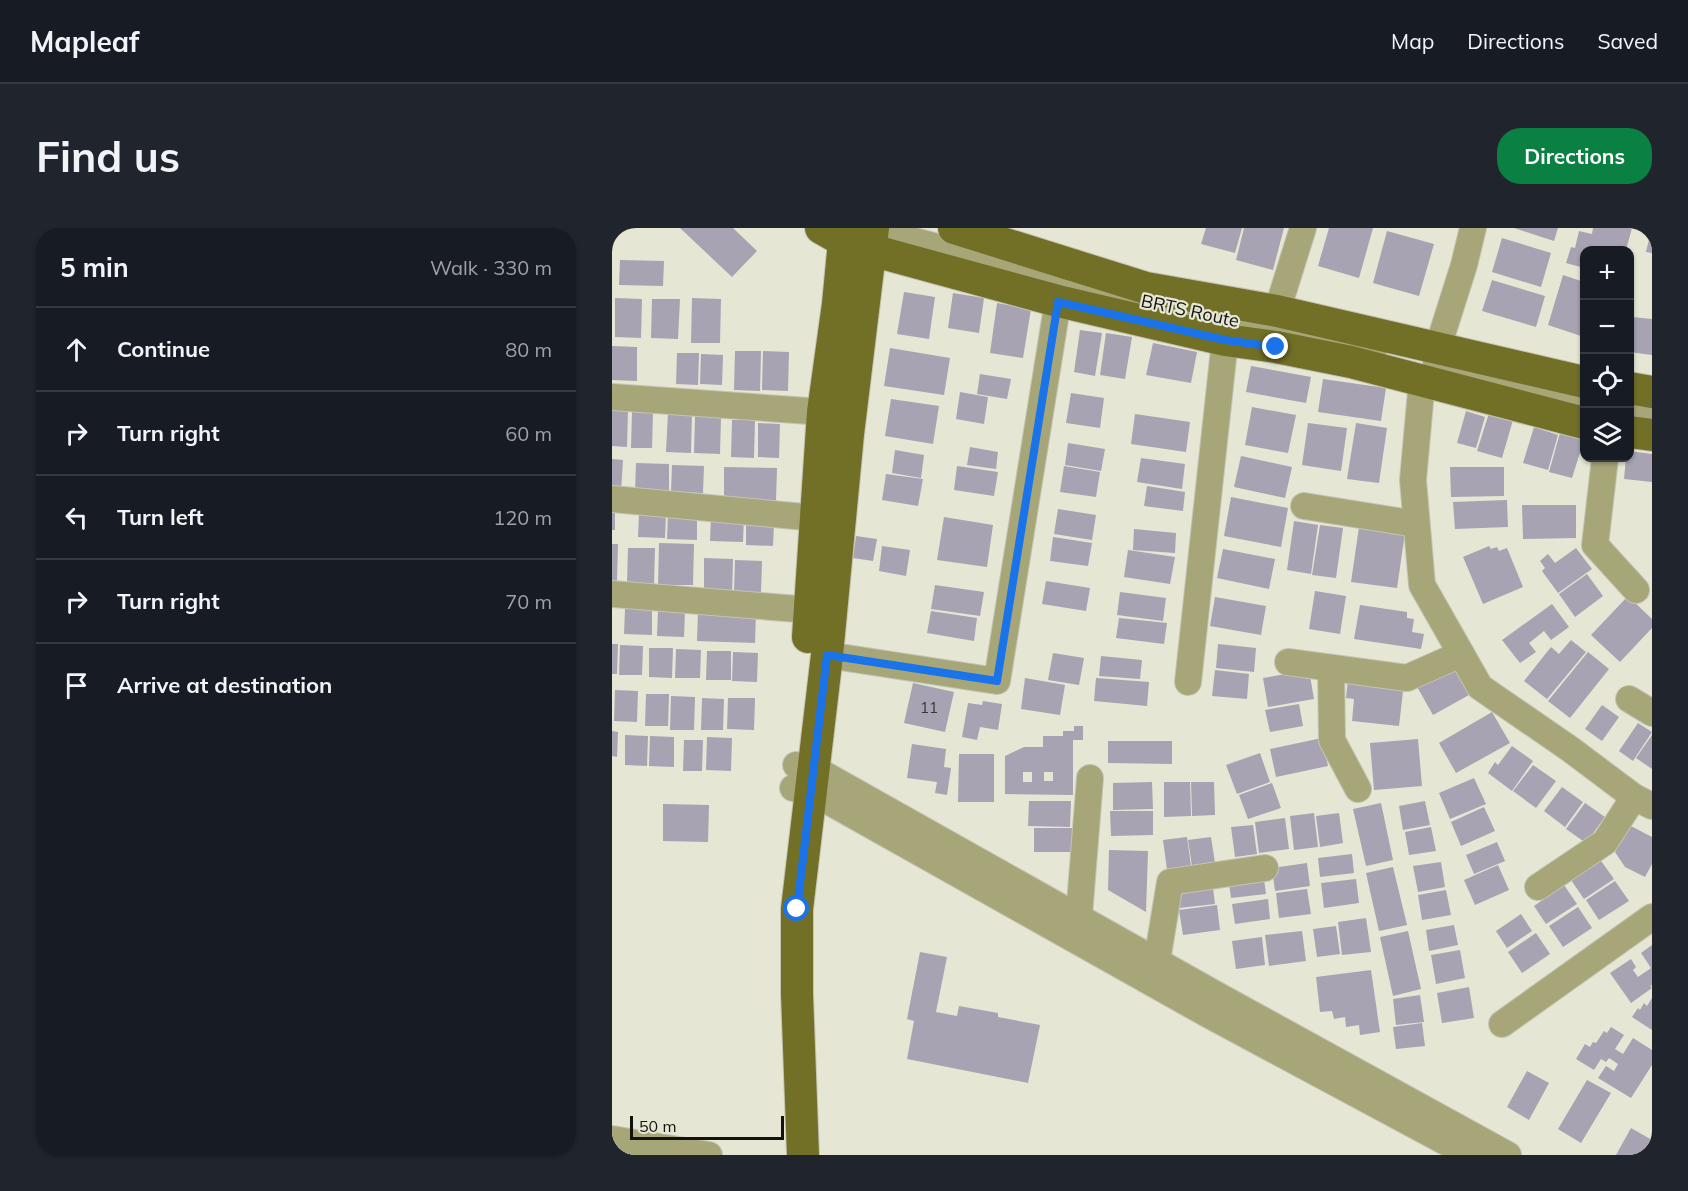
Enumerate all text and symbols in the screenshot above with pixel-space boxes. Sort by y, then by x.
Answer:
text: Mapleaf [30,24,139,59]
text: Map [1391,28,1434,54]
text: Directions [1467,28,1564,54]
text: Saved [1597,28,1658,54]
button: Directions [1497,128,1652,184]
text: Find us [36,130,180,183]
map controls [1580,246,1634,462]
button: + [1580,246,1634,300]
text: 5 min [60,251,129,284]
text: Walk · 330 m [430,255,552,280]
street label: BRTS Route [1139,289,1241,332]
button: − [1580,300,1634,354]
icon: ahead [60,333,93,366]
route end [1262,333,1288,359]
text: Continue [117,335,210,363]
text: 80 m [505,337,552,362]
button: locate [1580,354,1634,408]
button: layers [1580,408,1634,462]
icon: right [60,417,93,450]
text: Turn right [117,419,220,447]
text: 60 m [505,421,552,446]
icon: left [60,501,93,534]
text: Turn left [117,503,204,531]
text: 120 m [493,505,552,530]
icon: right [60,585,93,618]
text: Turn right [117,587,220,615]
text: 70 m [505,589,552,614]
icon: arrive [60,669,93,702]
text: Arrive at destination [117,671,332,699]
house number: 11 [920,698,938,717]
route start [783,895,809,921]
scale bar [630,1113,784,1140]
text: 50 m [639,1116,676,1136]

